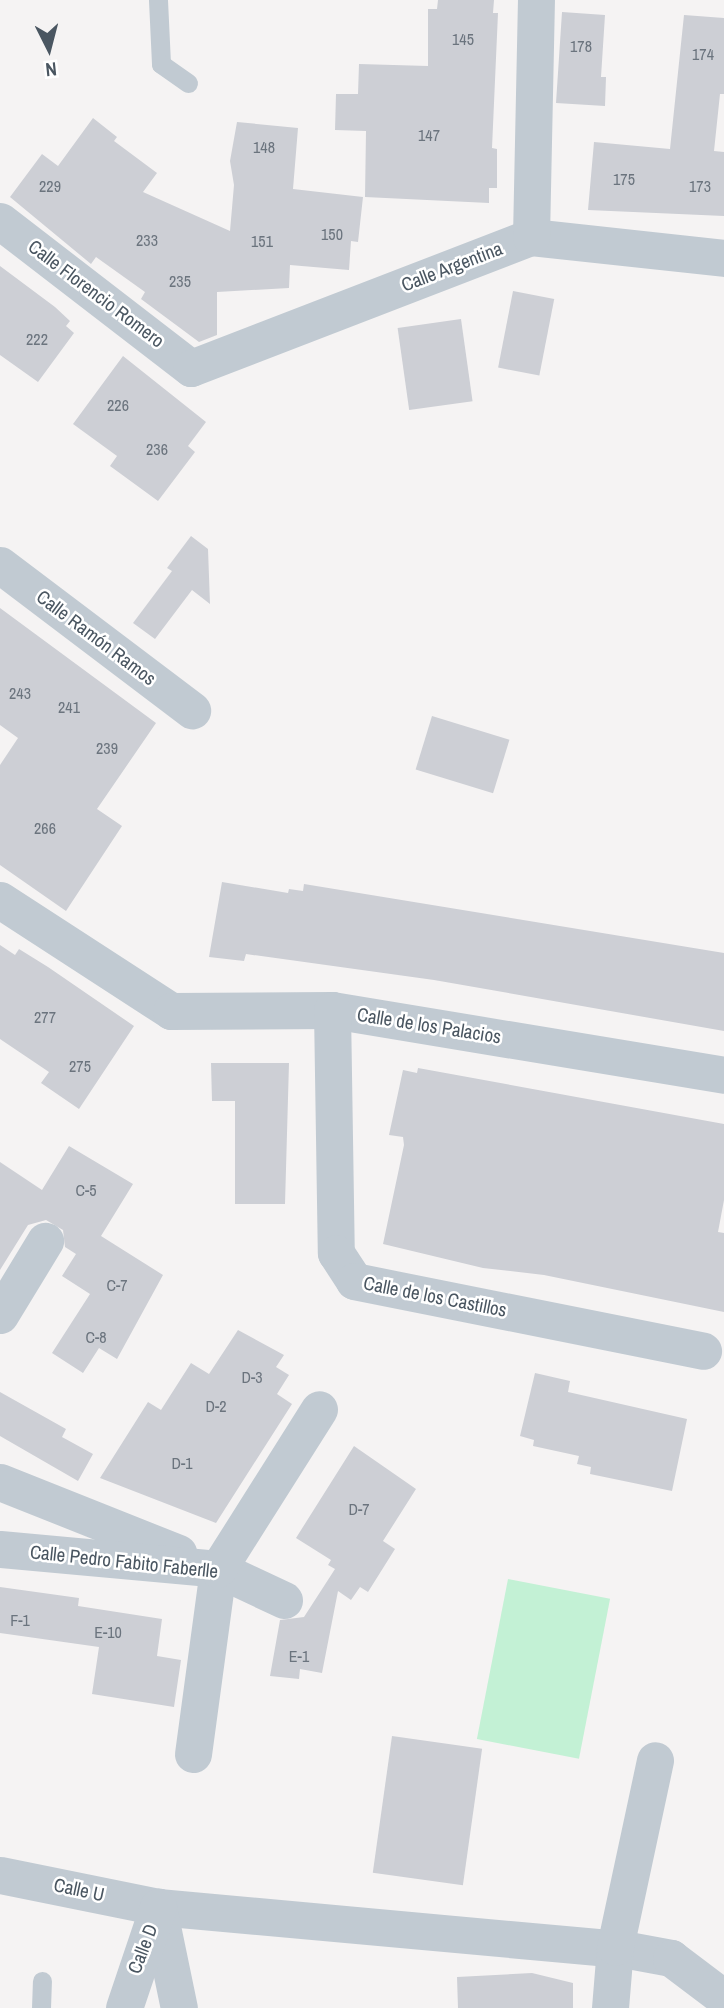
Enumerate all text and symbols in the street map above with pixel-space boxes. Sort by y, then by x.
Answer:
north arrow [14,14,84,84]
house number: 145 [452,29,474,49]
house number: 178 [570,36,592,56]
house number: 174 [692,44,714,64]
text: N [44,56,58,83]
house number: 147 [418,125,440,145]
house number: 148 [253,137,275,157]
house number: 175 [613,169,635,189]
house number: 229 [39,176,61,196]
house number: 173 [689,176,711,196]
house number: 150 [321,224,343,244]
house number: 233 [136,230,158,250]
house number: 151 [251,231,273,251]
street label: Calle Florencio Romero [23,235,169,353]
street label: Calle Argentina [398,237,506,297]
house number: 235 [169,271,191,291]
house number: 222 [26,329,48,349]
house number: 226 [107,395,129,415]
house number: 236 [146,439,168,459]
street label: Calle Ramón Ramos [32,586,160,690]
house number: 243 [9,683,31,703]
house number: 241 [58,697,80,717]
house number: 239 [96,738,118,758]
house number: 266 [34,818,56,838]
street label: Calle de los Palacios [355,1003,503,1049]
house number: 277 [34,1007,56,1027]
house number: 275 [69,1056,91,1076]
house number: C-5 [75,1180,97,1200]
street label: Calle de los Castillos [361,1272,509,1322]
house number: C-7 [106,1275,128,1295]
house number: C-8 [85,1327,107,1347]
house number: D-3 [241,1367,263,1387]
house number: D-2 [205,1396,227,1416]
house number: D-1 [171,1453,193,1473]
house number: D-7 [348,1499,370,1519]
street label: Calle Pedro Fabito Faberlle [29,1541,219,1583]
house number: F-1 [10,1610,30,1630]
house number: E-10 [94,1622,122,1642]
house number: E-1 [289,1646,309,1666]
street label: Calle U [52,1874,106,1906]
street label: Calle D [123,1921,163,1977]

